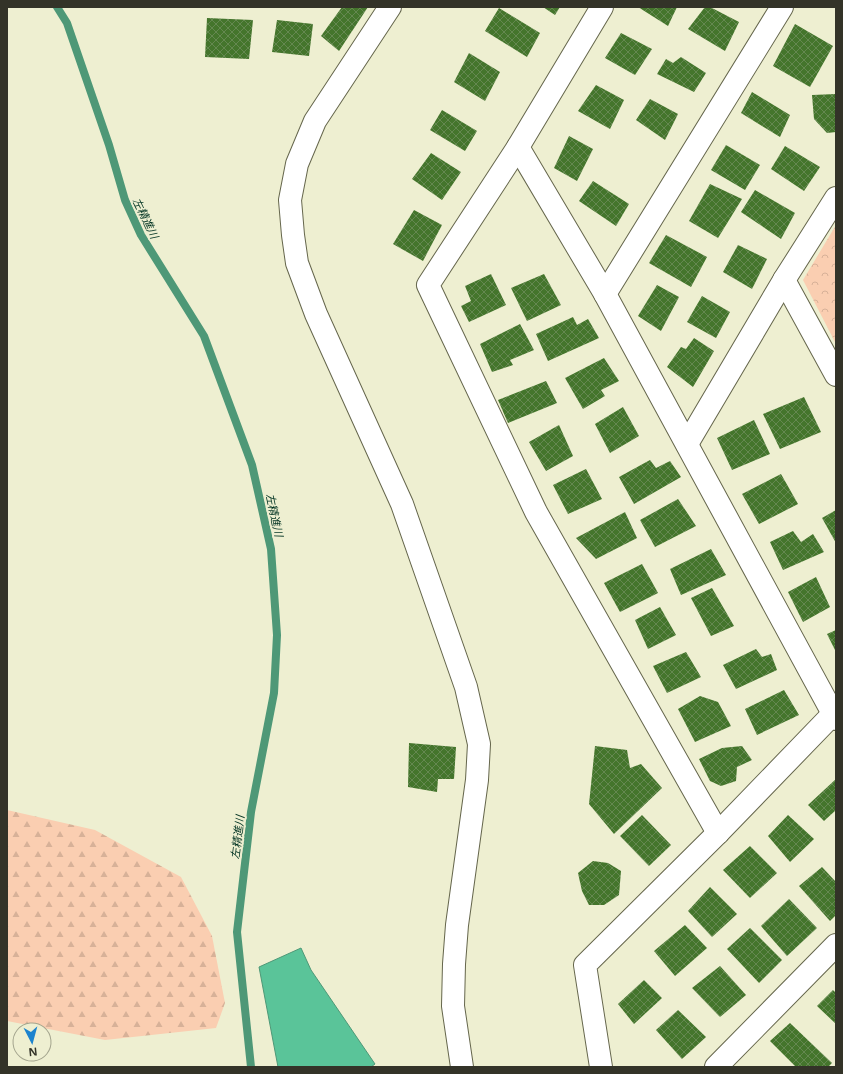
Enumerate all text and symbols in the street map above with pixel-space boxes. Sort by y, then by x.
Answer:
water label: 左精進川 [130,195,163,242]
water label: 左精進川 [263,492,287,539]
water label: 左精進川 [227,813,247,860]
north arrow [12,1022,52,1062]
text: N [28,1045,38,1060]

